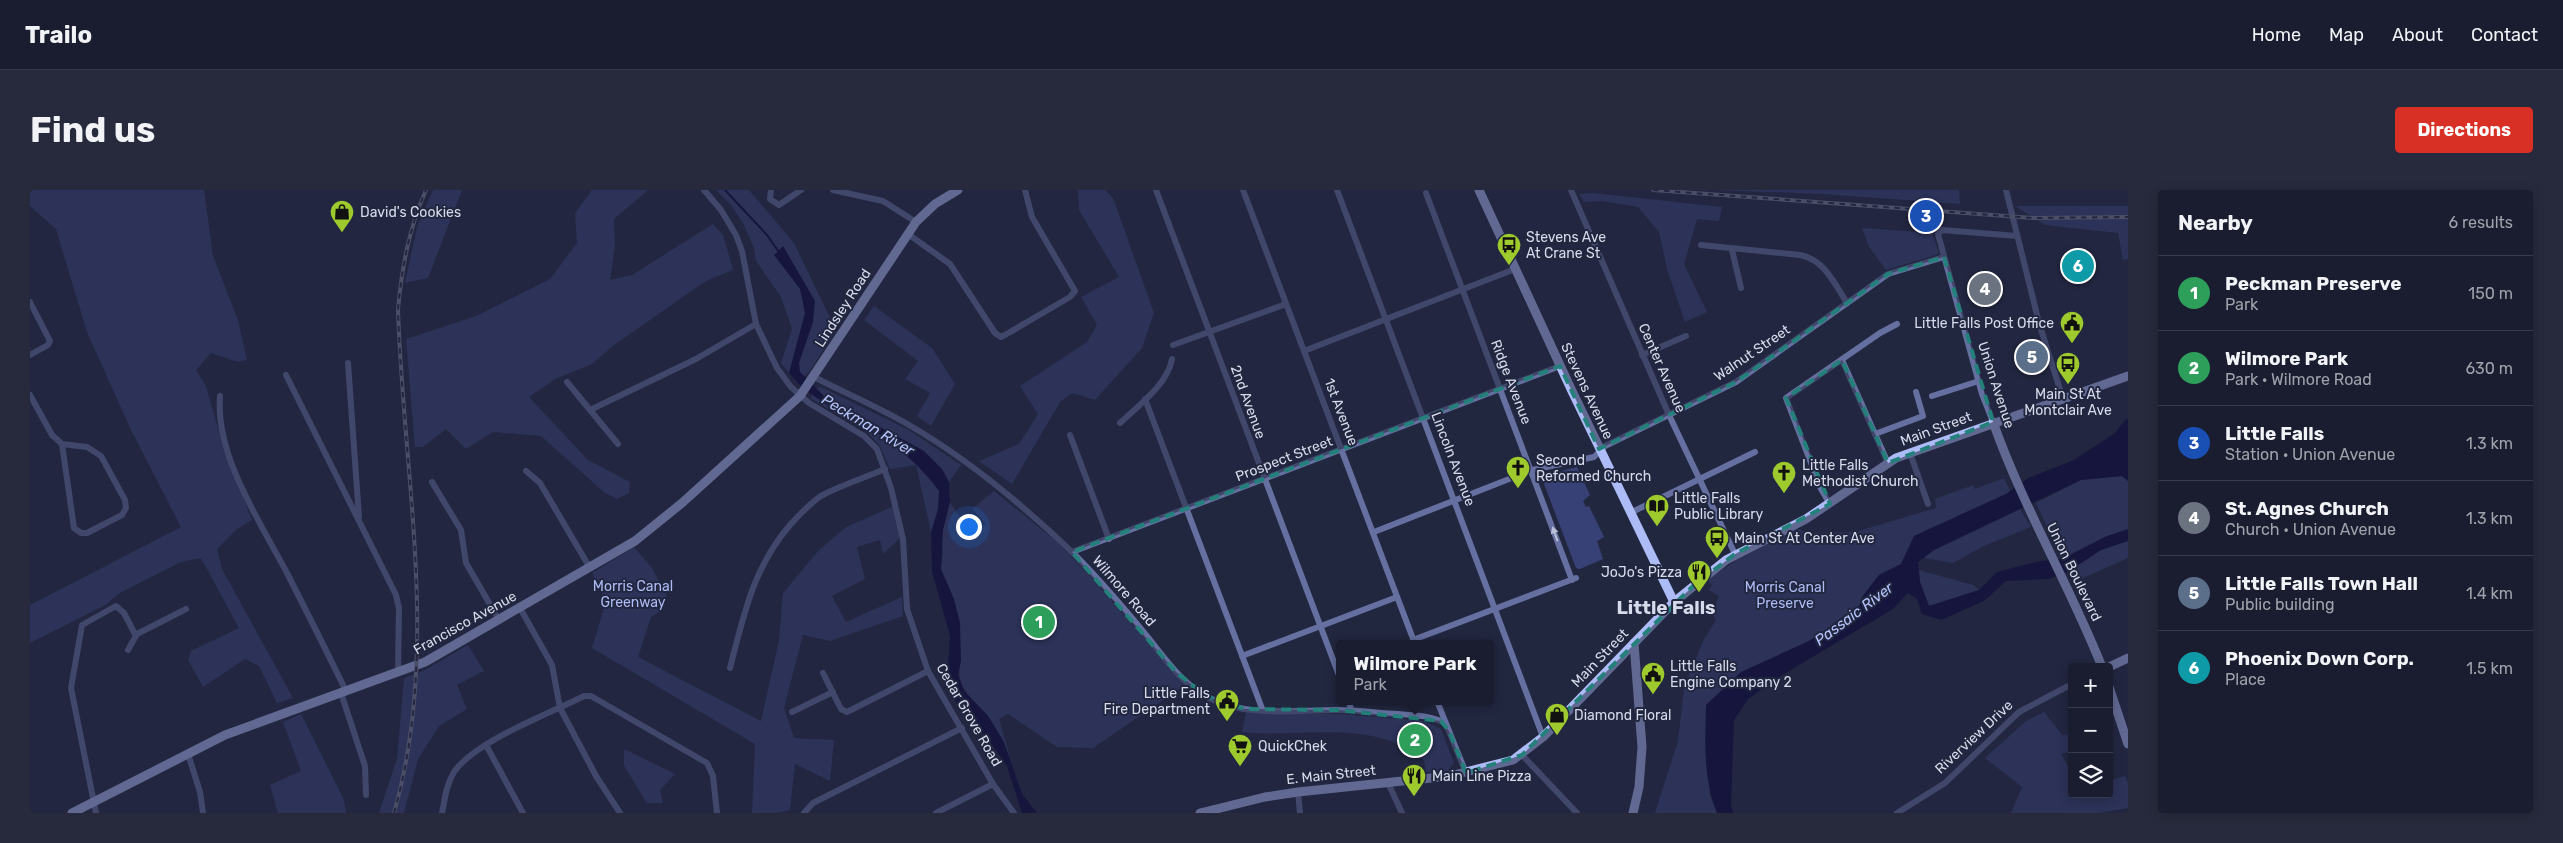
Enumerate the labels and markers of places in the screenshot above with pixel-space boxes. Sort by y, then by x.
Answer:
pin: 3 [1910,197,1942,235]
shop icon: David's Cookies [329,199,355,233]
place label: David's Cookies [360,204,461,221]
place label: Stevens Ave At Crane St [1526,229,1606,262]
bus stop icon: Stevens Ave At Crane St [1496,232,1522,266]
pin: 6 [2062,247,2094,285]
pin: 4 [1969,270,2001,308]
public building icon: Little Falls Post Office [2059,310,2085,344]
place label: Little Falls Post Office [1914,315,2054,332]
pin: 5 [2016,338,2048,376]
bus stop icon: Main St At Montclair Ave [2055,351,2081,385]
place label: Main St At Montclair Ave [2024,386,2112,419]
place label: Second Reformed Church [1536,452,1651,485]
church icon: Second Reformed Church [1505,455,1531,489]
place label: Little Falls Methodist Church [1802,457,1918,490]
church icon: Little Falls Methodist Church [1771,460,1797,494]
place label: Little Falls Public Library [1674,490,1764,523]
library icon: Little Falls Public Library [1644,493,1670,527]
bus stop icon: Main St At Center Ave [1704,525,1730,559]
place label: Main St At Center Ave [1734,530,1875,547]
restaurant icon: JoJo's Pizza [1686,559,1712,593]
place label: JoJo's Pizza [1601,564,1682,581]
pin: 1 [1023,603,1055,641]
place label: Little Falls Engine Company 2 [1670,658,1792,691]
public building icon: Little Falls Engine Company 2 [1640,661,1666,695]
place label: Little Falls Fire Department [1103,685,1211,718]
public building icon: Little Falls Fire Department [1214,688,1240,722]
shop icon: Diamond Floral [1544,702,1570,736]
place label: Diamond Floral [1574,707,1671,724]
pin: 2 [1399,721,1431,759]
supermarket icon: QuickChek [1227,733,1253,767]
place label: QuickChek [1258,738,1328,755]
restaurant icon: Main Line Pizza [1401,763,1427,797]
place label: Main Line Pizza [1432,768,1532,785]

